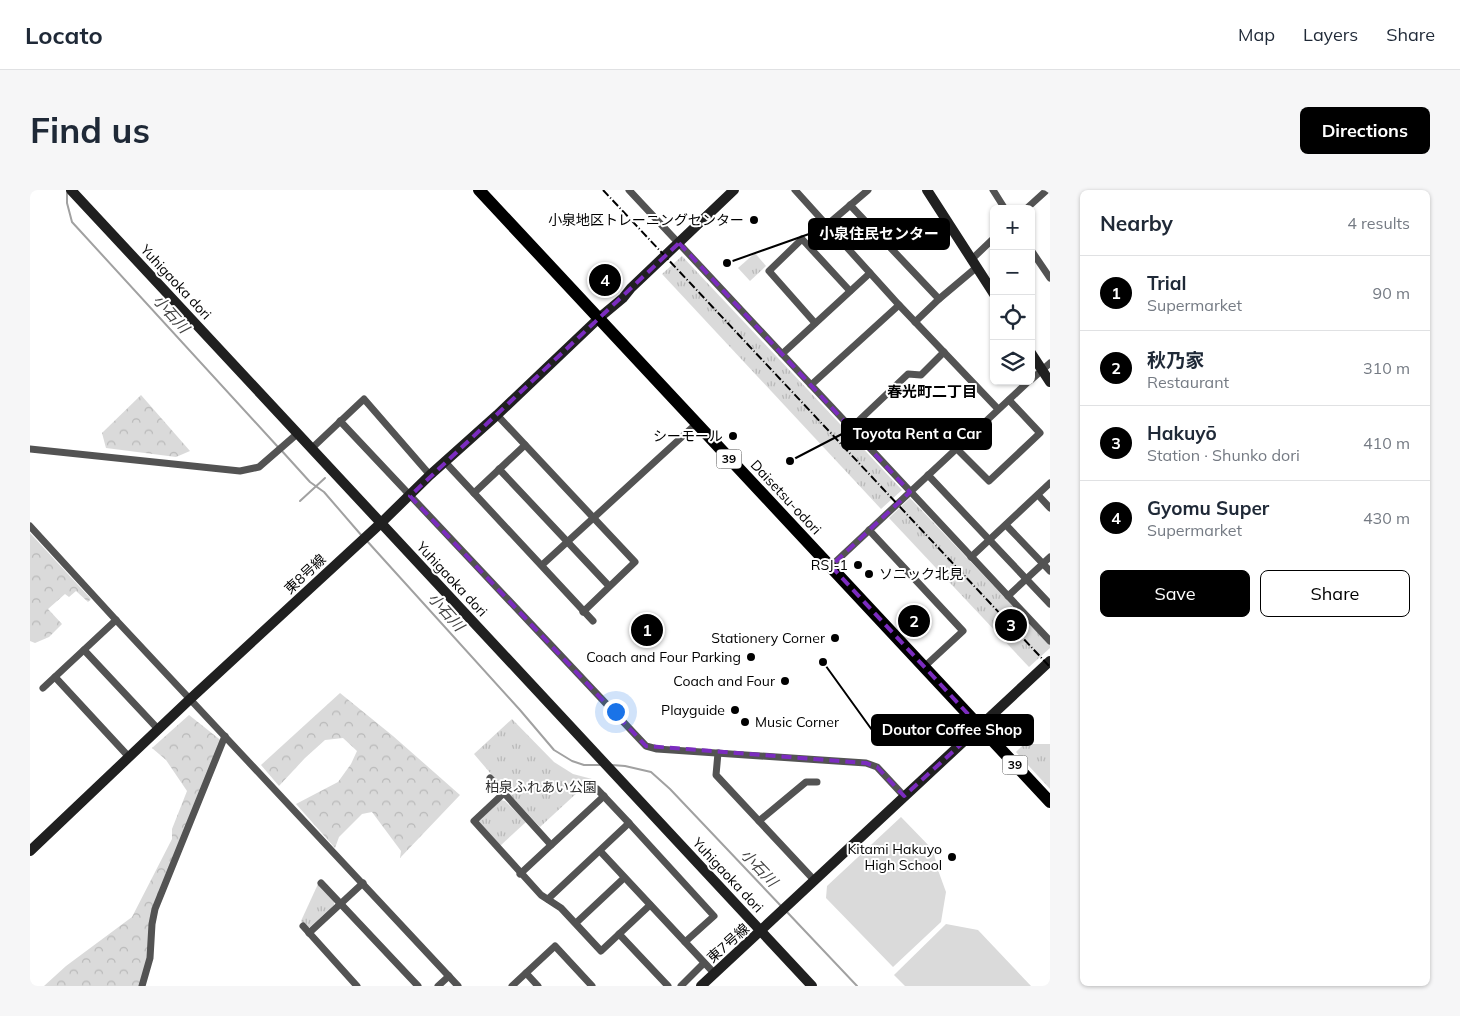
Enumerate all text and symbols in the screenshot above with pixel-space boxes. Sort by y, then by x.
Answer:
text: Locato [25,20,103,50]
text: Map [1238,23,1275,46]
text: Layers [1303,23,1358,46]
text: Share [1386,23,1435,46]
button: Directions [1300,107,1430,154]
text: Find us [30,108,150,152]
map controls [990,205,1035,385]
button: + [990,205,1035,250]
text: Nearby [1100,210,1173,236]
place label: 小泉地区トレーニングセンター [548,211,744,229]
text: 4 results [1347,213,1410,233]
marker: 小泉地区トレーニングセンター [748,214,760,226]
callout: 小泉住民センター [809,219,949,249]
text: 小泉住民センター [819,224,939,243]
street label: Yuhigaoka dori [136,240,215,323]
button: − [990,250,1035,295]
pin: 4 [589,261,621,299]
text: Trial [1147,271,1186,295]
text: 1 [1111,283,1121,303]
text: 90 m [1373,283,1410,303]
water label: 小石川 [149,291,195,338]
button: locate [990,295,1035,340]
text: Supermarket [1147,295,1242,315]
button: layers [990,340,1035,385]
text: 秋乃家 [1147,348,1204,372]
text: 2 [1111,358,1121,378]
text: 310 m [1363,358,1410,378]
text: Restaurant [1147,372,1229,392]
district label: 春光町二丁目 [887,382,977,401]
callout: Toyota Rent a Car [842,419,991,449]
text: Hakuyō [1147,421,1217,445]
text: Toyota Rent a Car [853,424,981,443]
place label: シーモール [653,427,723,445]
marker: シーモール [727,430,739,442]
text: 3 [1111,433,1121,453]
text: 410 m [1363,433,1410,453]
text: Station · Shunko dori [1147,445,1300,465]
road number: 39 [716,450,742,468]
street label: Daisetsu-odori [747,456,825,538]
text: Gyomu Super [1147,496,1269,520]
text: 4 [1111,508,1121,528]
text: 430 m [1363,508,1410,528]
text: Supermarket [1147,520,1242,540]
street label: Yuhigaoka dori [412,537,491,620]
street label: 東8号線 [280,550,330,598]
place label: RSJ-1 [811,556,848,574]
marker: RSJ-1 [852,559,864,571]
place label: ソニック北見 [879,565,963,583]
marker: ソニック北見 [863,568,875,580]
button: Save [1100,570,1250,617]
button: Share [1260,570,1410,617]
water label: 小石川 [424,589,470,636]
pin: 2 [898,602,930,640]
pin: 3 [995,606,1027,644]
pin: 1 [631,611,663,649]
place label: Stationery Corner [711,629,826,647]
marker: Stationery Corner [829,632,841,644]
place label: Coach and Four Parking [586,648,741,666]
marker: Coach and Four Parking [745,651,757,663]
place label: Coach and Four [673,672,776,690]
marker: Coach and Four [779,675,791,687]
your location [603,699,629,725]
place label: Playguide [661,701,725,719]
marker: Playguide [729,704,741,716]
place label: Music Corner [755,713,840,731]
callout: Doutor Coffee Shop [872,715,1033,745]
marker: Music Corner [739,716,751,728]
text: Doutor Coffee Shop [882,720,1022,739]
road number: 39 [1002,756,1028,774]
park label: 柏泉ふれあい公園 [485,778,597,796]
street label: Yuhigaoka dori [688,833,767,916]
place label: Kitami Hakuyo High School [847,840,942,874]
water label: 小石川 [737,845,783,892]
marker: Kitami Hakuyo High School [946,851,958,863]
street label: 東7号線 [703,919,753,967]

